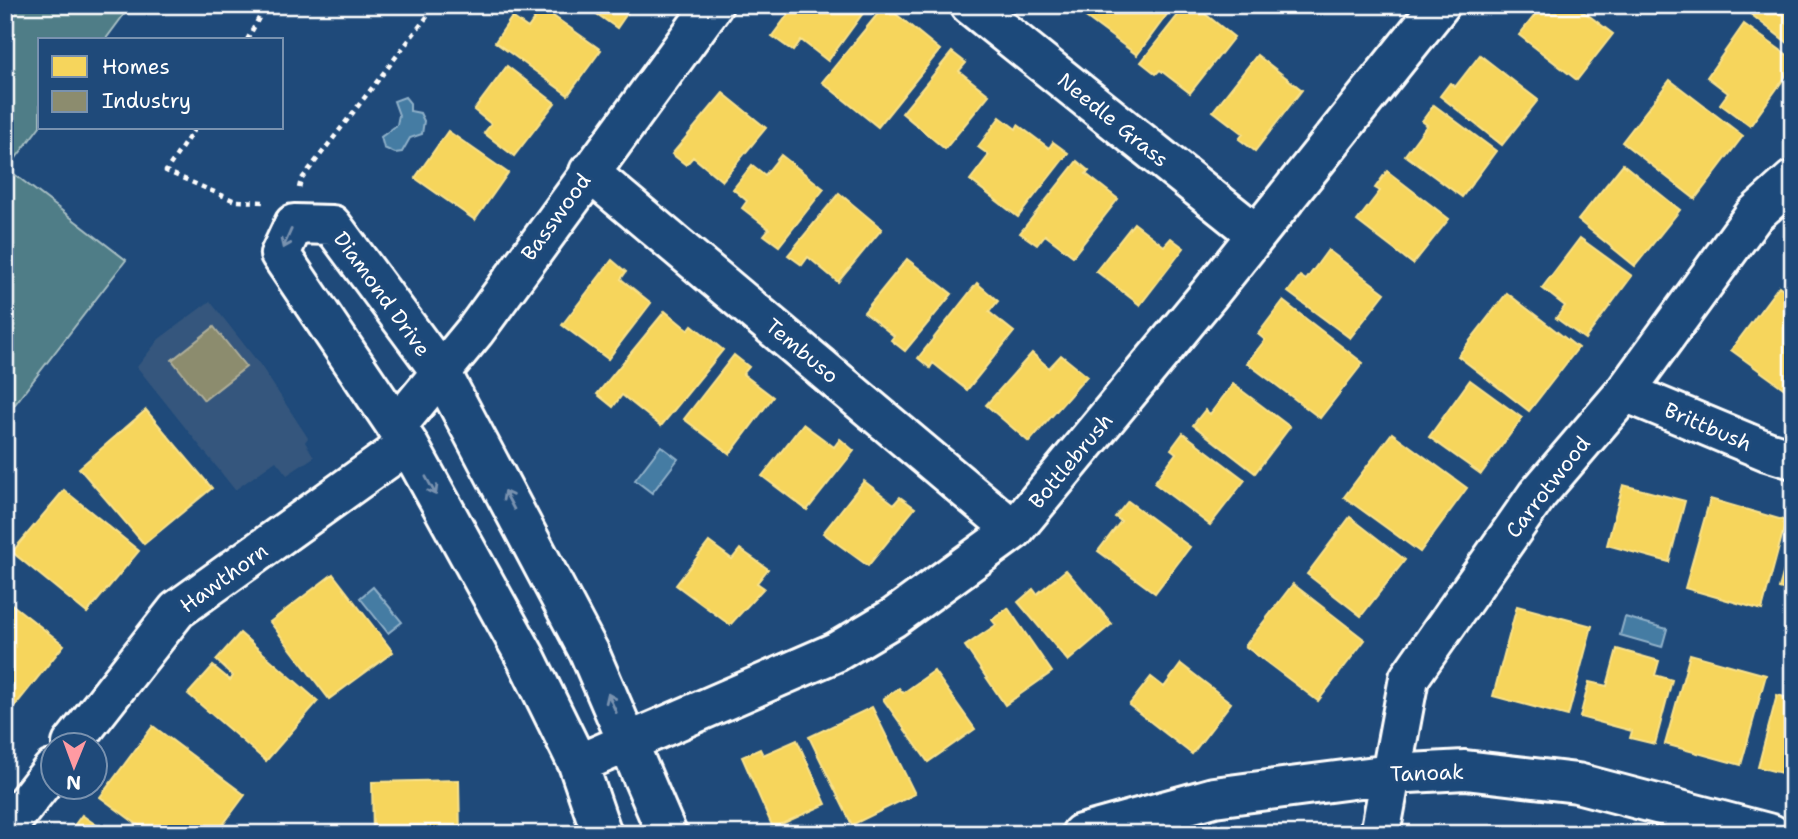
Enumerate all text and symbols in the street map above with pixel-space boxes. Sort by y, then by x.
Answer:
legend [38,38,284,130]
text: Homes [102,53,170,81]
street label: Needle Grass [1052,67,1174,173]
text: Industry [102,87,191,115]
street label: Basswood [515,168,597,266]
street label: Diamond Drive [327,226,437,362]
one-way arrow [280,228,293,249]
street label: Tembuso [760,312,844,390]
street label: Brittbush [1660,396,1756,458]
street label: Bottlebrush [1023,407,1119,515]
street label: Carrotwood [1499,430,1597,544]
one-way arrow [424,475,438,495]
one-way arrow [501,491,515,511]
street label: Hawthorn [174,537,274,619]
one-way arrow [605,693,618,714]
north arrow [38,730,108,800]
street label: Tanoak [1390,758,1464,788]
text: N [66,770,81,795]

